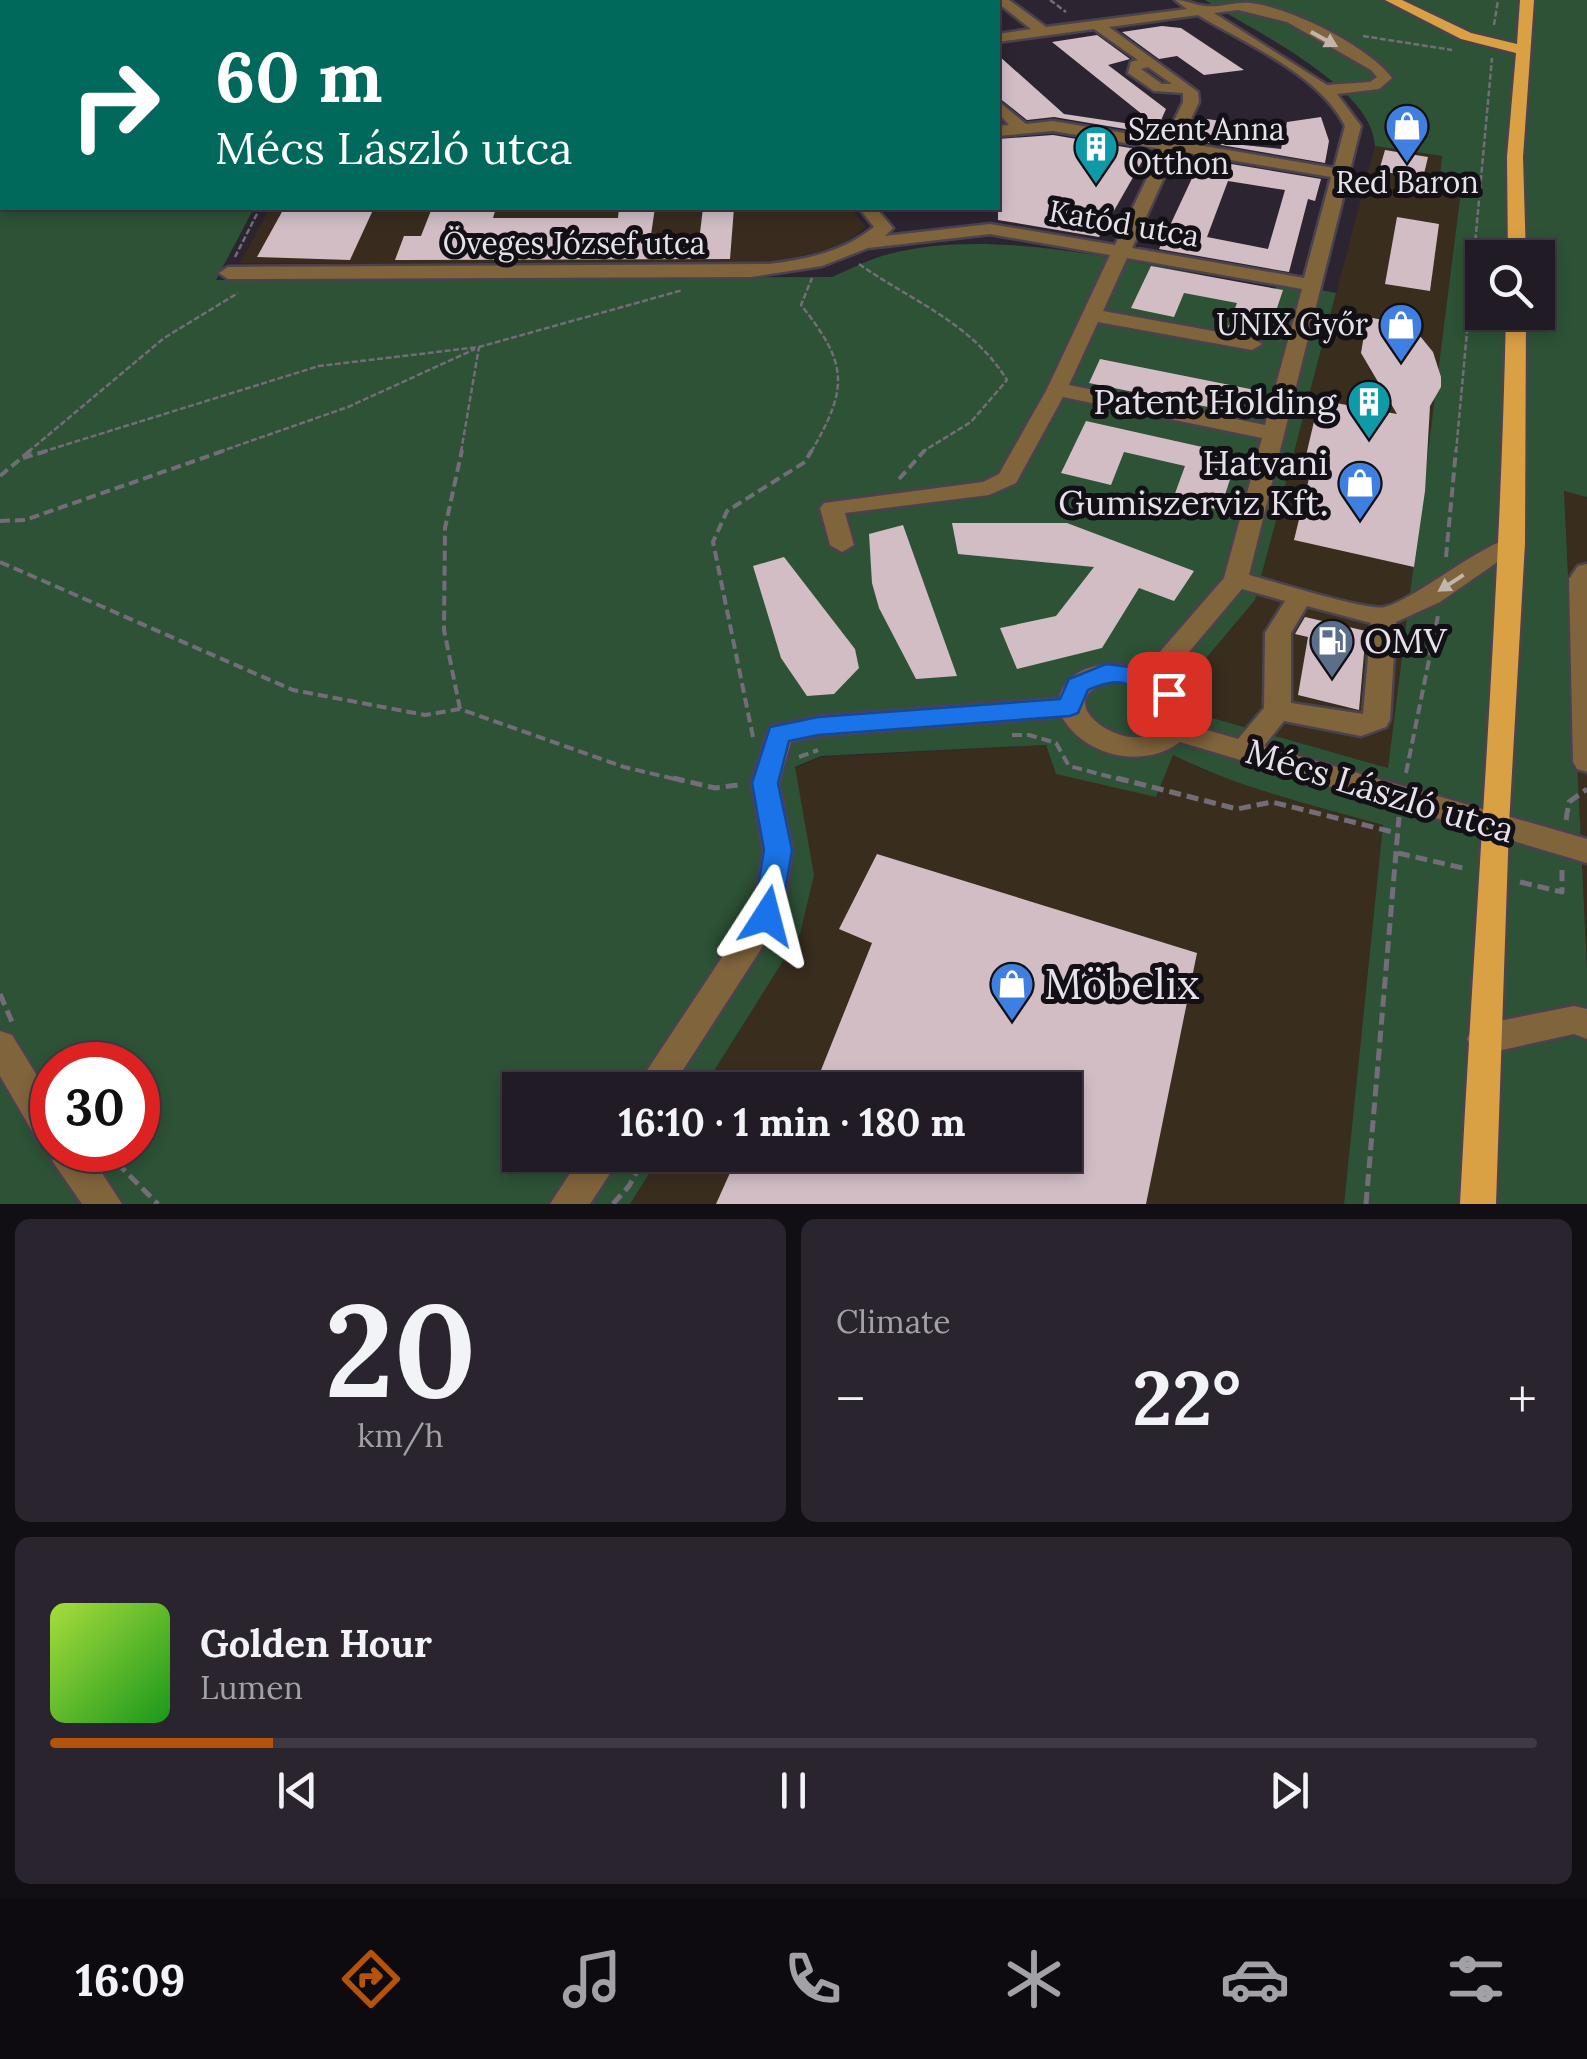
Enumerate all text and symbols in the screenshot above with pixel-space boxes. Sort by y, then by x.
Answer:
one-way arrow [1310,29,1338,47]
text: 60 m [215,32,383,121]
icon: right [50,40,180,170]
shop icon: Red Baron [1384,103,1430,164]
place label: Szent Anna Otthon [1128,110,1285,182]
text: Mécs László utca [215,119,573,176]
building icon: Szent Anna Otthon [1073,124,1119,185]
place label: Red Baron [1335,163,1479,201]
street label: Katód utca [1046,191,1202,255]
street label: Öveges József utca [443,224,705,263]
map controls [1465,240,1555,330]
button: search [1465,240,1555,330]
shop icon: UNIX Győr [1378,302,1424,363]
place label: UNIX Győr [1216,305,1368,344]
place label: Patent Holding [1093,379,1337,424]
building icon: Patent Holding [1346,379,1392,440]
place label: Hatvani Gumiszerviz Kft. [1058,440,1328,525]
shop icon: Hatvani Gumiszerviz Kft. [1337,460,1383,521]
one-way arrow [1437,574,1464,592]
fuel station icon: OMV [1309,618,1355,679]
place label: OMV [1364,618,1448,663]
pin [1127,652,1212,737]
icon: arrive [1142,667,1197,722]
street label: Mécs László utca [1241,728,1520,853]
position arrow [715,864,819,968]
place label: Möbelix [1044,957,1200,1011]
shop icon: Möbelix [989,961,1035,1022]
speed limit sign: 30 [30,1042,160,1172]
text: 16:10 · 1 min · 180 m [619,1098,965,1146]
text: 20 [325,1266,476,1433]
text: Climate [836,1301,951,1342]
text: 22° [1132,1350,1241,1446]
text: − [836,1364,865,1434]
text: + [1508,1364,1537,1434]
text: km/h [357,1415,444,1456]
text: Golden Hour [200,1619,432,1667]
text: Lumen [200,1667,303,1708]
icon: previous [270,1763,325,1818]
icon: pause [766,1763,821,1818]
icon: next [1262,1763,1317,1818]
icon: directions [336,1944,406,2014]
icon: music [557,1944,627,2014]
icon: phone [778,1944,848,2014]
icon: climate [999,1944,1069,2014]
icon: car [1220,1944,1290,2014]
icon: filters [1441,1944,1511,2014]
text: 16:09 [76,1951,185,2008]

